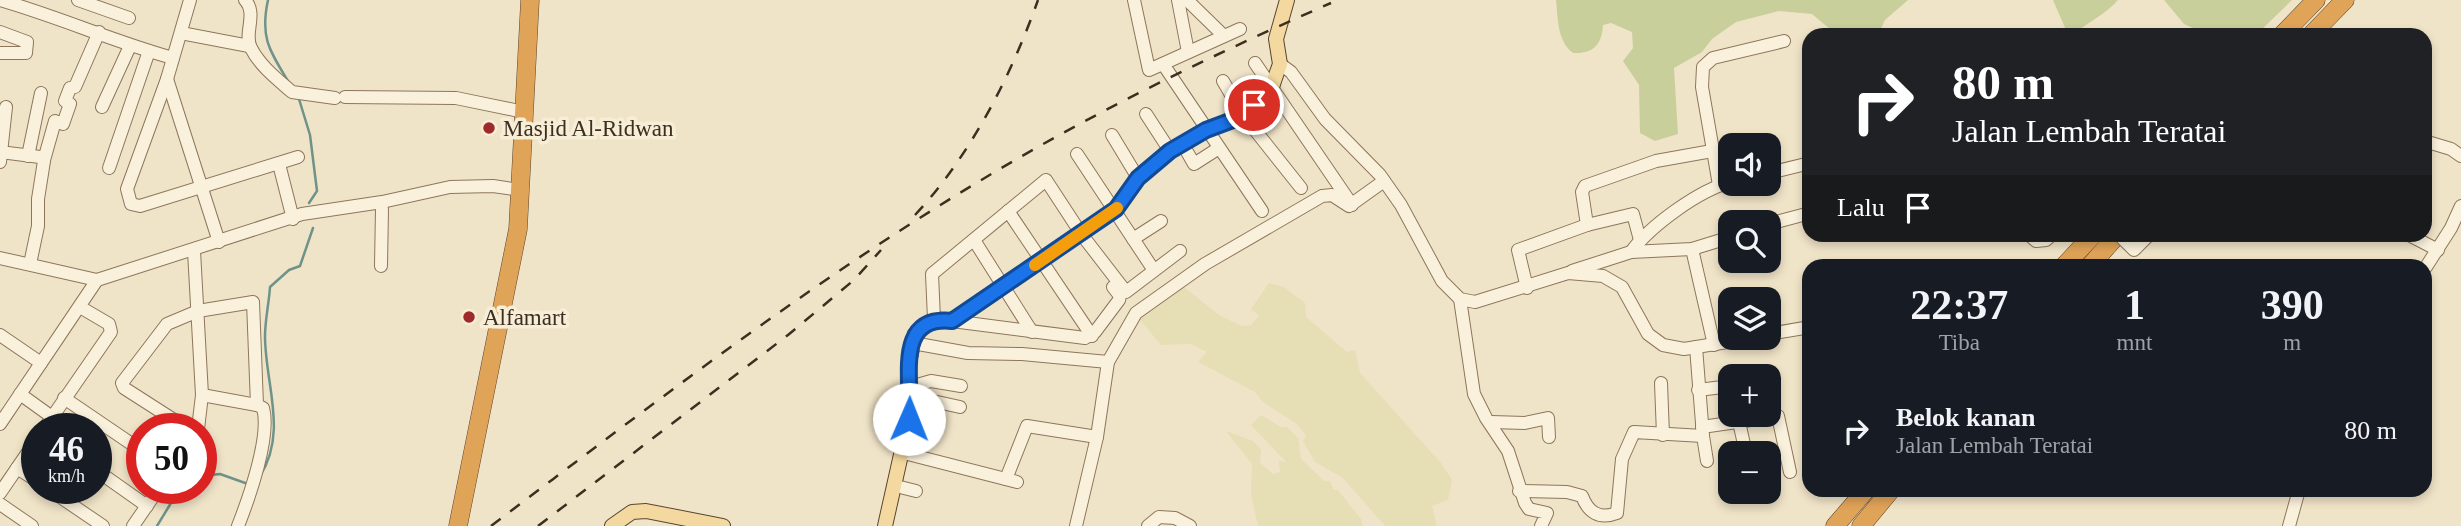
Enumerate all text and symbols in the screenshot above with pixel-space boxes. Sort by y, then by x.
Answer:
text: 80 m [1952,55,2054,110]
icon: right [1837,56,1928,147]
pin [1224,75,1284,135]
icon: arrive [1235,86,1273,124]
text: Jalan Lembah Teratai [1952,113,2226,149]
place label: Masjid Al-Ridwan [503,116,674,141]
marker: Masjid Al-Ridwan [481,120,497,136]
map controls [1718,133,1781,504]
button: sound [1718,133,1781,196]
icon: arrive [1899,189,1937,227]
text: Lalu [1837,193,1885,222]
button: search [1718,210,1781,273]
text: 22:37 [1910,282,2008,328]
text: 1 [2124,282,2145,328]
text: 390 [2261,282,2324,328]
button: layers [1718,287,1781,350]
place label: Alfamart [483,305,567,330]
marker: Alfamart [461,309,477,325]
text: Tiba [1939,330,1980,355]
text: mnt [2117,330,2152,355]
text: m [2283,330,2301,355]
button: + [1718,364,1781,427]
position arrow [872,382,946,456]
text: Belok kanan [1896,403,2035,432]
icon: right [1837,412,1875,450]
speed limit sign: 50 [126,413,217,504]
text: 80 m [2344,416,2397,445]
text: 46 [49,430,84,469]
text: Jalan Lembah Teratai [1896,433,2093,458]
button: − [1718,441,1781,504]
text: km/h [48,466,85,486]

